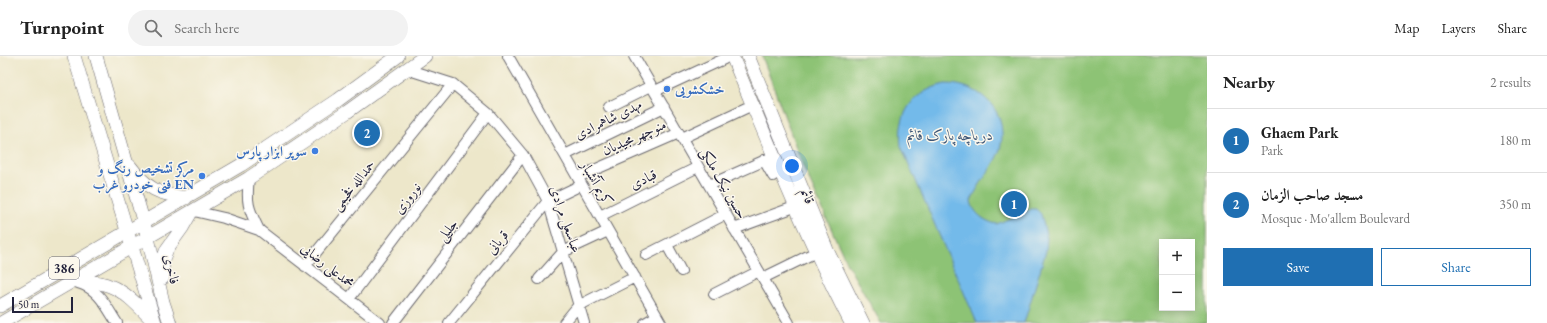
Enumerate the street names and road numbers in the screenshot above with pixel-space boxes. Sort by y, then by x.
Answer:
street label: مهدی شاهمرادی [571,95,645,144]
street label: منوچهر مجیدیان [599,115,669,160]
street label: حسین نیک ملکی [695,144,752,222]
street label: کریم آتشبار [572,155,617,211]
street label: حمدالله فخیمی [327,156,380,215]
street label: قبادی [627,165,659,193]
street label: نوروزی [389,178,425,217]
street label: عباسعلی مرادی [545,183,586,255]
street label: قائم [793,185,819,208]
street label: جلیلی [433,215,462,246]
street label: قربانی [482,226,512,258]
street label: محمدعلی رضایی [297,238,358,292]
street label: فاخری [160,252,184,286]
road number: 386 [49,257,79,279]

